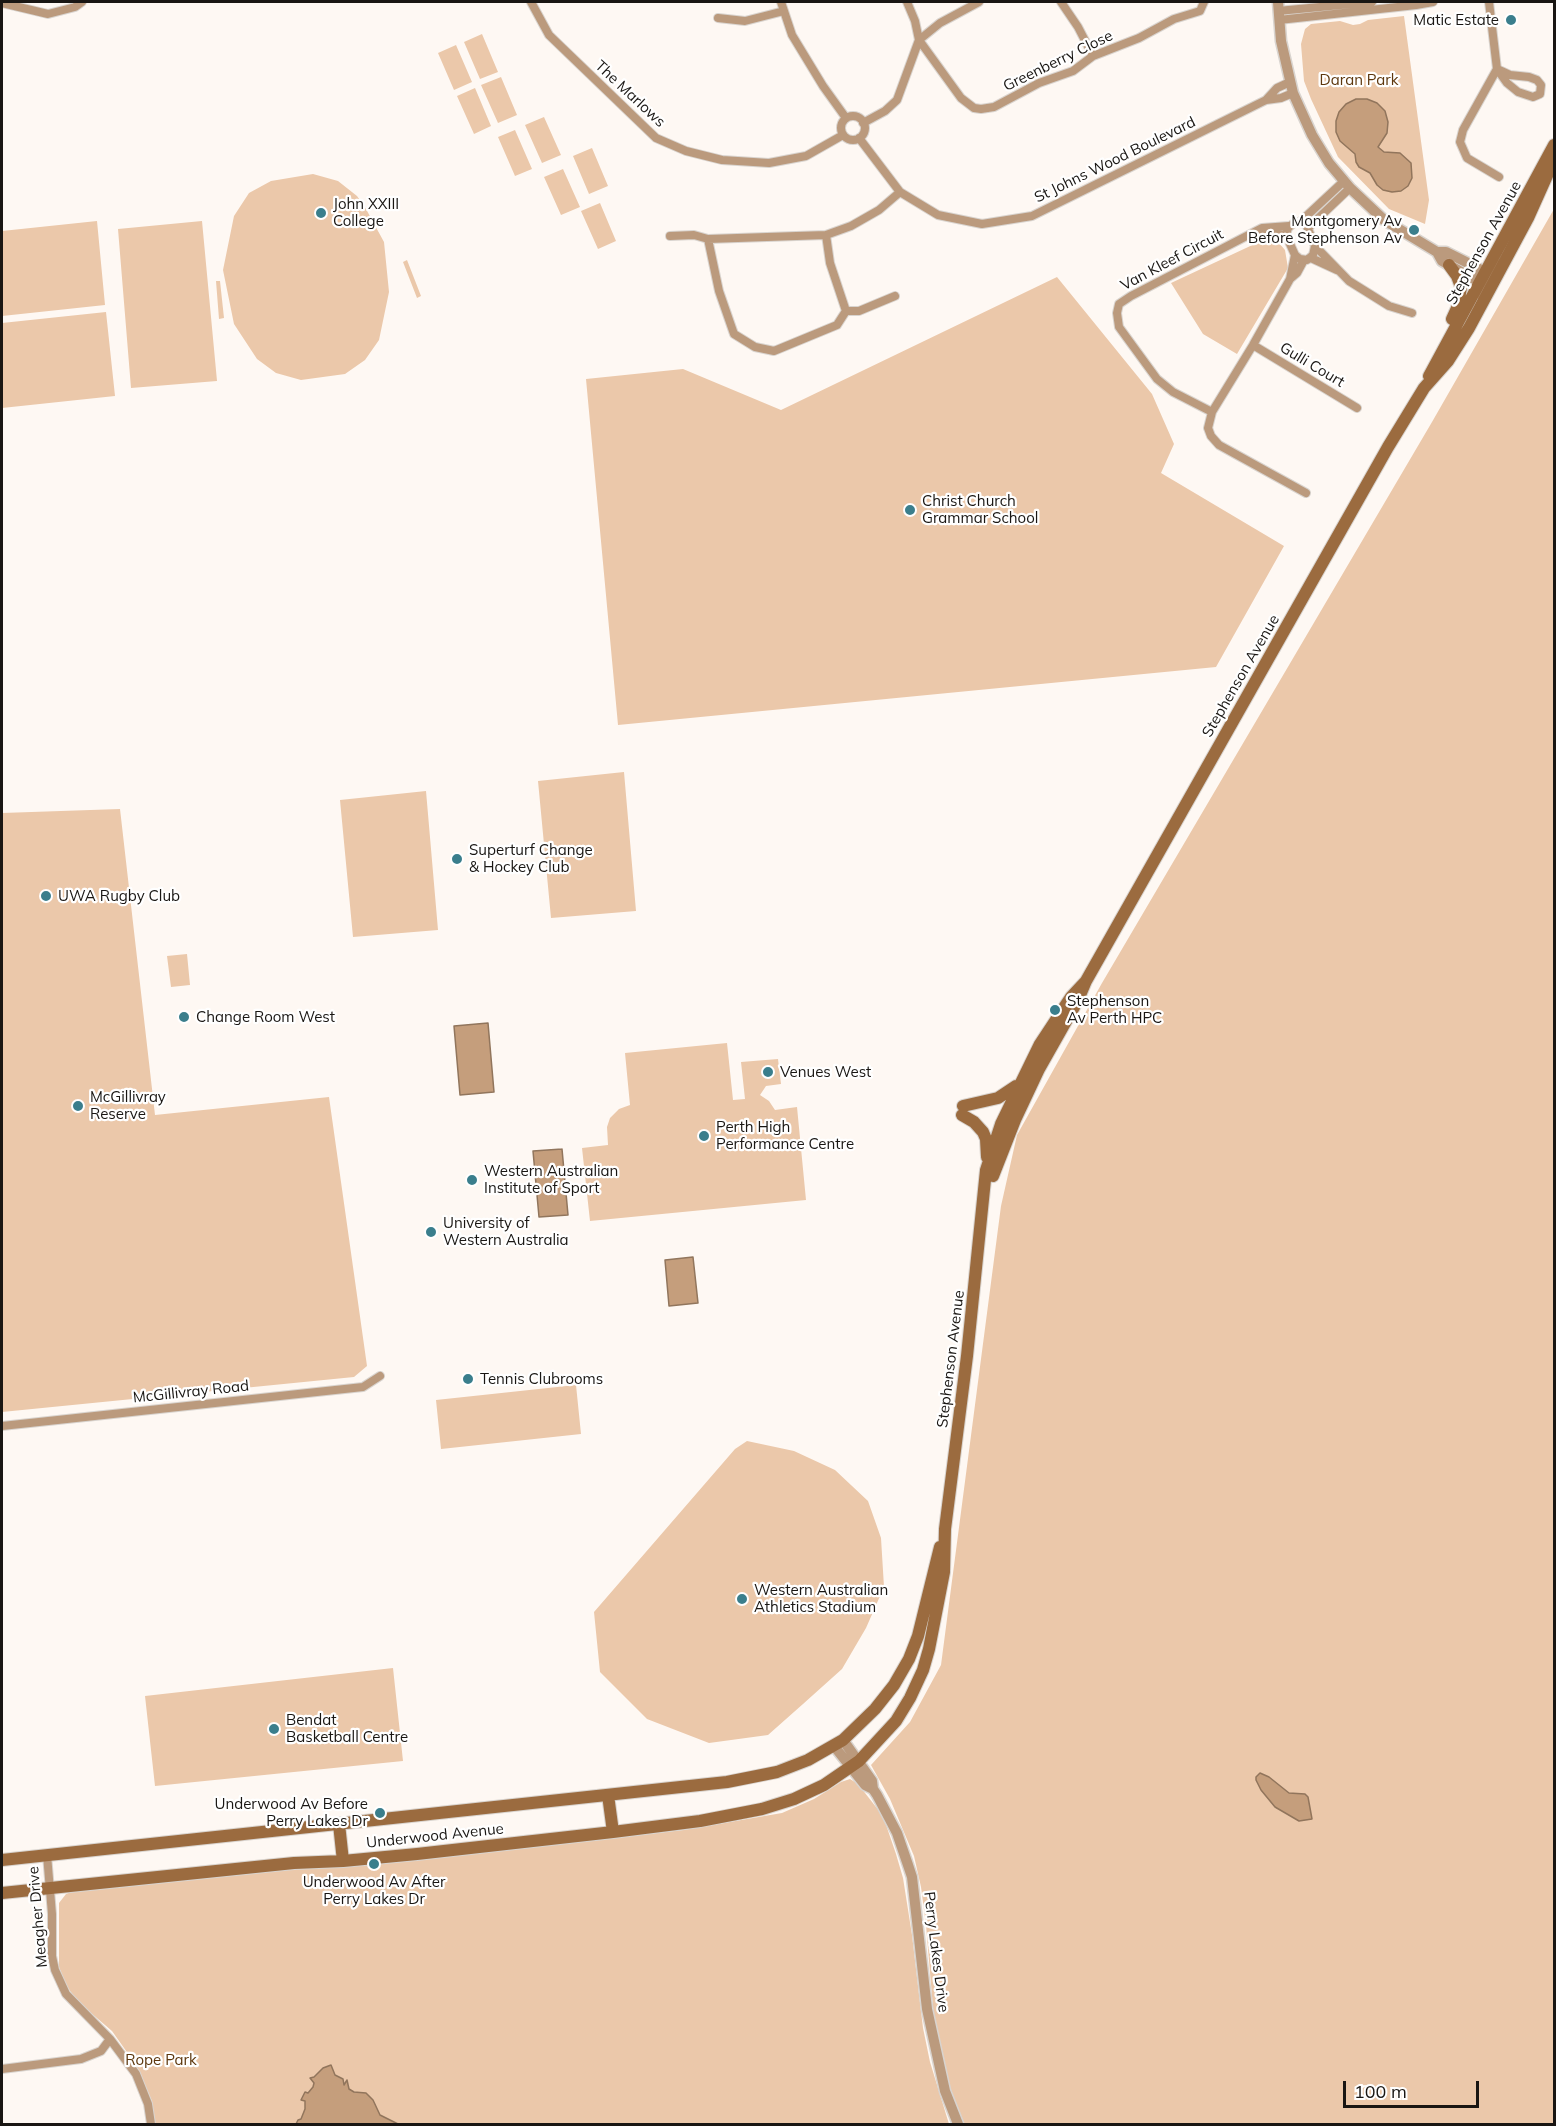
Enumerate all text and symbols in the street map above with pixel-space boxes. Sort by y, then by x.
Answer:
place label: Matic Estate [1413,11,1499,29]
marker: Matic Estate [1504,13,1518,27]
street label: Greenberry Close [1000,27,1116,95]
street label: The Marlows [591,57,669,131]
park label: Daran Park [1320,71,1398,89]
street label: St Johns Wood Boulevard [1032,113,1198,207]
street label: Stephenson Avenue [1443,178,1525,308]
place label: John XXIII College [333,195,399,230]
marker: John XXIII College [314,206,328,220]
place label: Montgomery Av Before Stephenson Av [1248,212,1402,247]
marker: Montgomery Av Before Stephenson Av [1407,223,1421,237]
street label: Van Kleef Circuit [1118,225,1226,295]
street label: Gulli Court [1276,339,1348,391]
place label: Christ Church Grammar School [922,492,1038,527]
marker: Christ Church Grammar School [903,503,917,517]
street label: Stephenson Avenue [1199,612,1283,740]
place label: Superturf Change & Hockey Club [469,841,593,876]
marker: Superturf Change & Hockey Club [450,852,464,866]
place label: UWA Rugby Club [58,887,180,905]
marker: UWA Rugby Club [39,889,53,903]
place label: Stephenson Av Perth HPC [1067,992,1162,1027]
marker: Stephenson Av Perth HPC [1048,1003,1062,1017]
place label: Change Room West [196,1008,335,1026]
marker: Change Room West [177,1010,191,1024]
place label: Venues West [780,1063,871,1081]
marker: Venues West [761,1065,775,1079]
place label: McGillivray Reserve [90,1088,166,1123]
marker: McGillivray Reserve [71,1099,85,1113]
place label: Perth High Performance Centre [716,1118,854,1153]
marker: Perth High Performance Centre [697,1129,711,1143]
place label: Western Australian Institute of Sport [484,1162,618,1197]
marker: Western Australian Institute of Sport [465,1173,479,1187]
place label: University of Western Australia [443,1214,569,1249]
marker: University of Western Australia [424,1225,438,1239]
street label: Stephenson Avenue [934,1289,968,1429]
place label: Tennis Clubrooms [480,1370,603,1388]
marker: Tennis Clubrooms [461,1372,475,1386]
street label: McGillivray Road [132,1377,250,1407]
place label: Western Australian Athletics Stadium [754,1581,888,1616]
marker: Western Australian Athletics Stadium [735,1592,749,1606]
place label: Bendat Basketball Centre [286,1711,408,1746]
marker: Bendat Basketball Centre [267,1722,281,1736]
place label: Underwood Av Before Perry Lakes Dr [214,1795,368,1830]
marker: Underwood Av Before Perry Lakes Dr [373,1806,387,1820]
street label: Underwood Avenue [365,1820,505,1852]
marker: Underwood Av After Perry Lakes Dr [367,1857,381,1871]
street label: Meagher Drive [25,1866,51,1968]
place label: Underwood Av After Perry Lakes Dr [303,1873,445,1908]
street label: Perry Lakes Drive [920,1891,952,2013]
park label: Rope Park [125,2051,197,2069]
scale bar [1346,2069,1482,2107]
text: 100 m [1354,2080,1407,2103]

